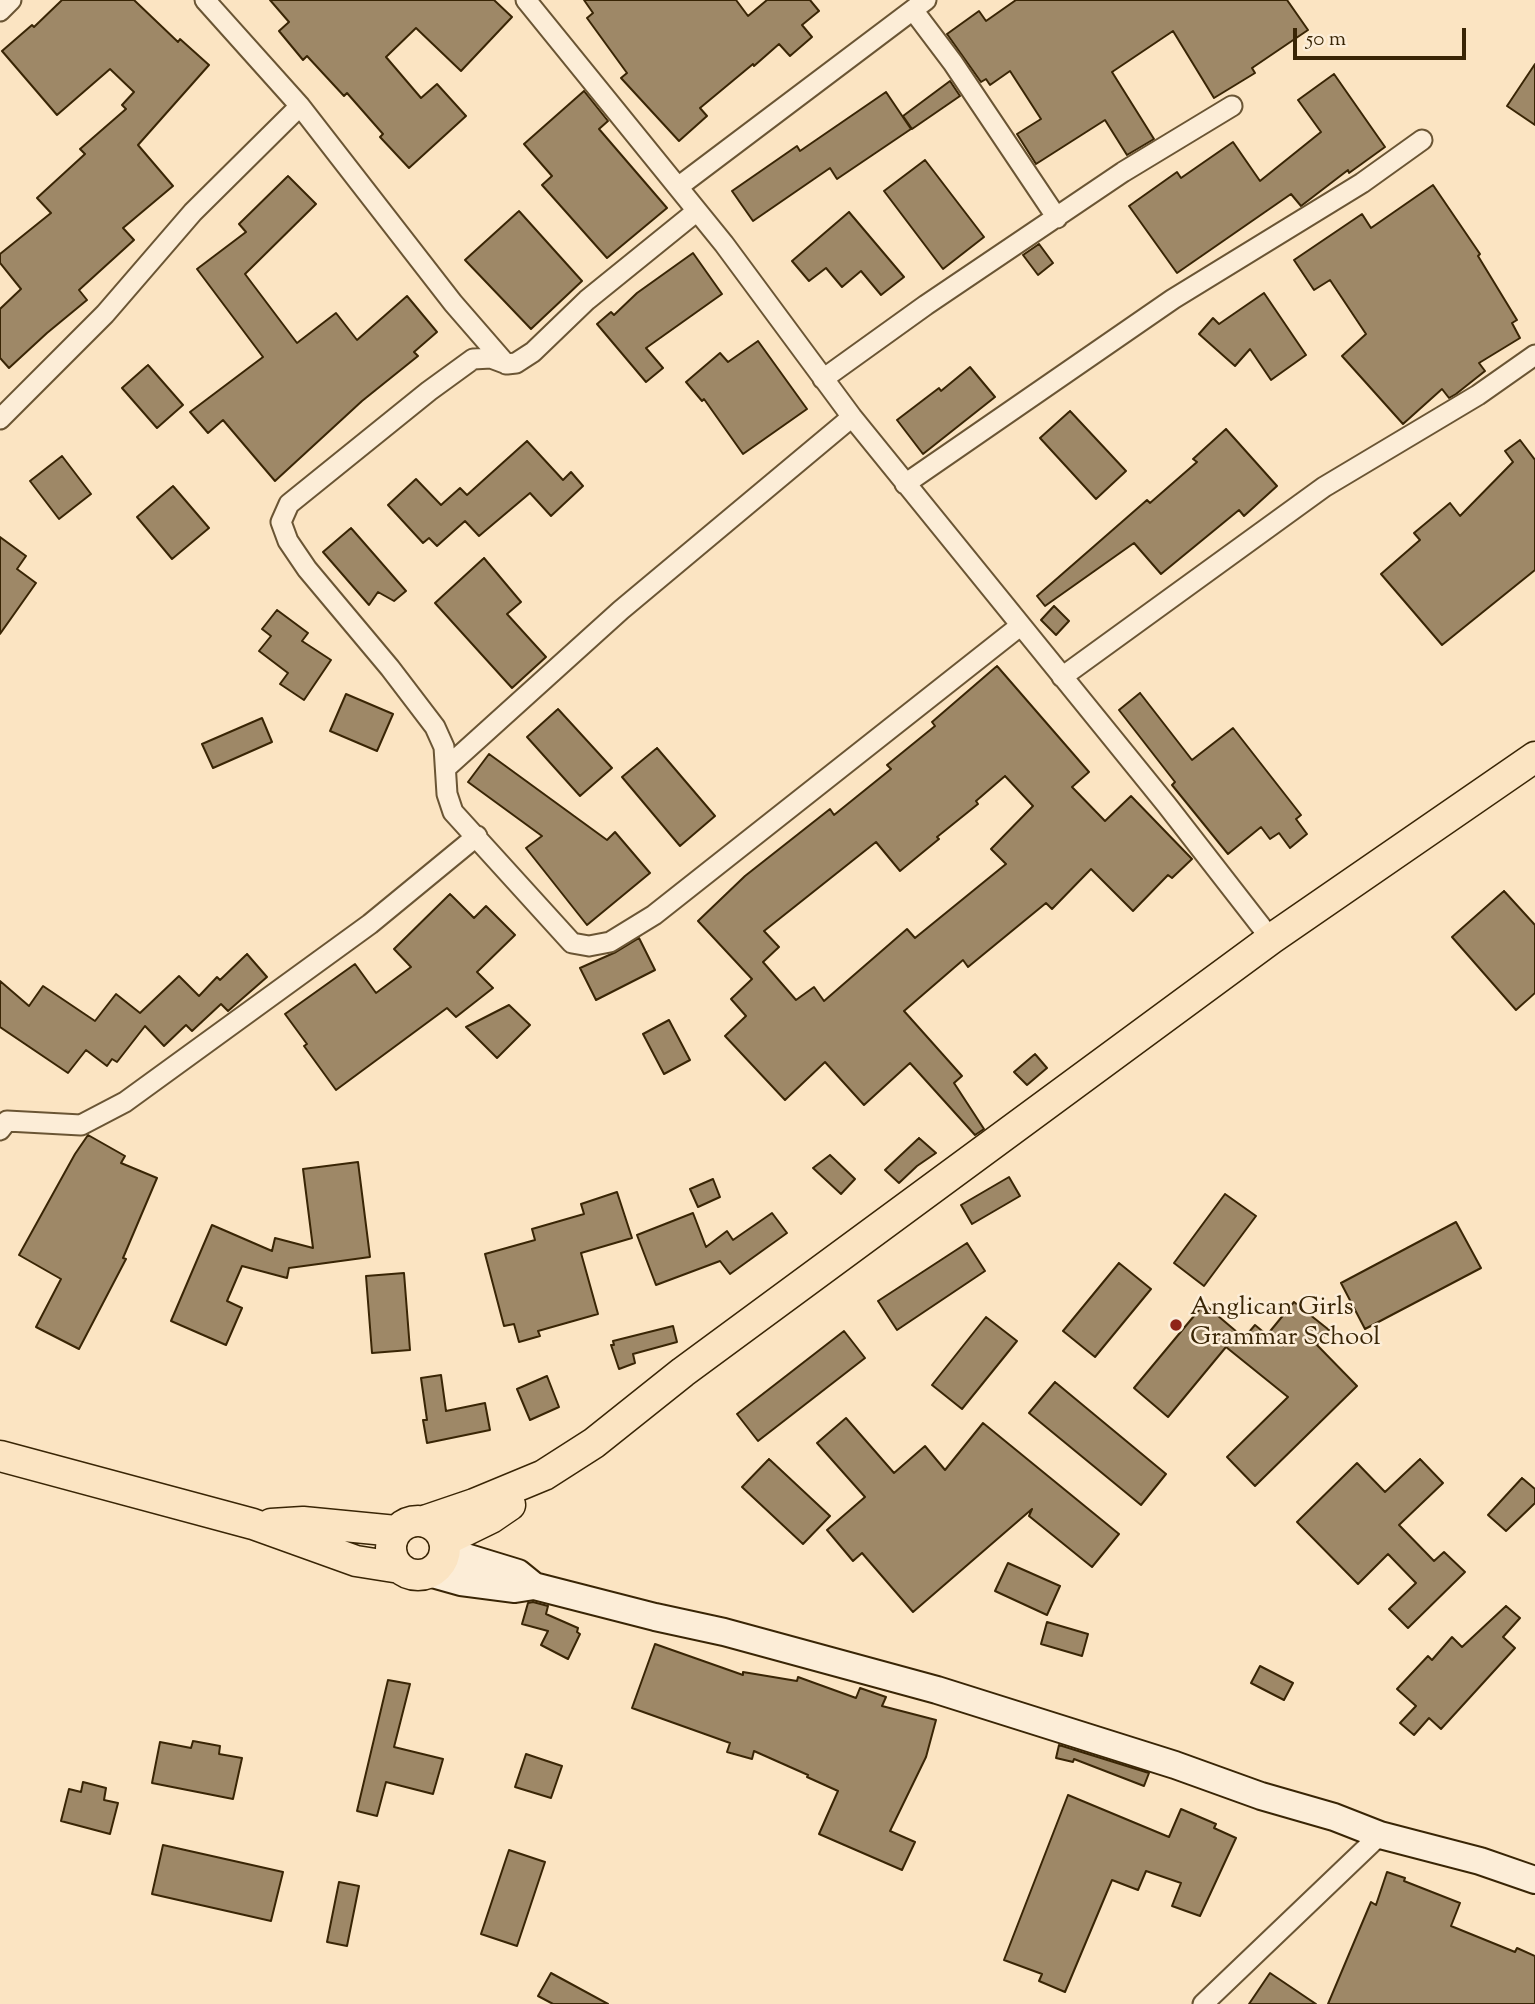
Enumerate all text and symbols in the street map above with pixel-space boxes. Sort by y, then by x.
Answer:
scale bar [1297,14,1470,58]
text: 50 m [1306,25,1346,55]
place label: Anglican Girls Grammar School [1190,1294,1381,1356]
marker: Anglican Girls Grammar School [1168,1317,1184,1333]

